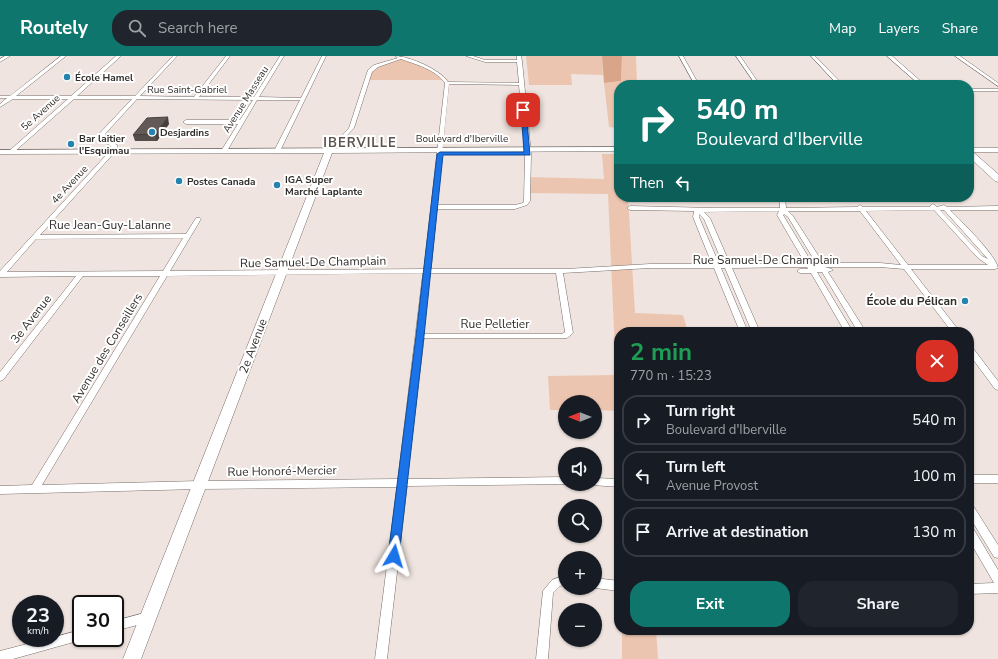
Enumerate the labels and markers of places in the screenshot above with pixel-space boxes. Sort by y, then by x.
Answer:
place label: École Hamel [75,71,134,85]
marker: École Hamel [62,72,72,82]
pin [506,93,540,127]
place label: Desjardins [160,126,209,140]
marker: Desjardins [147,127,157,137]
place label: Bar laitier l'Esquimau [79,132,130,158]
marker: Bar laitier l'Esquimau [66,139,76,149]
place label: IGA Super Marché Laplante [285,173,363,199]
place label: Postes Canada [187,175,256,189]
marker: Postes Canada [174,176,184,186]
marker: IGA Super Marché Laplante [272,180,282,190]
place label: École du Pélican [866,293,957,309]
marker: École du Pélican [960,296,970,306]

